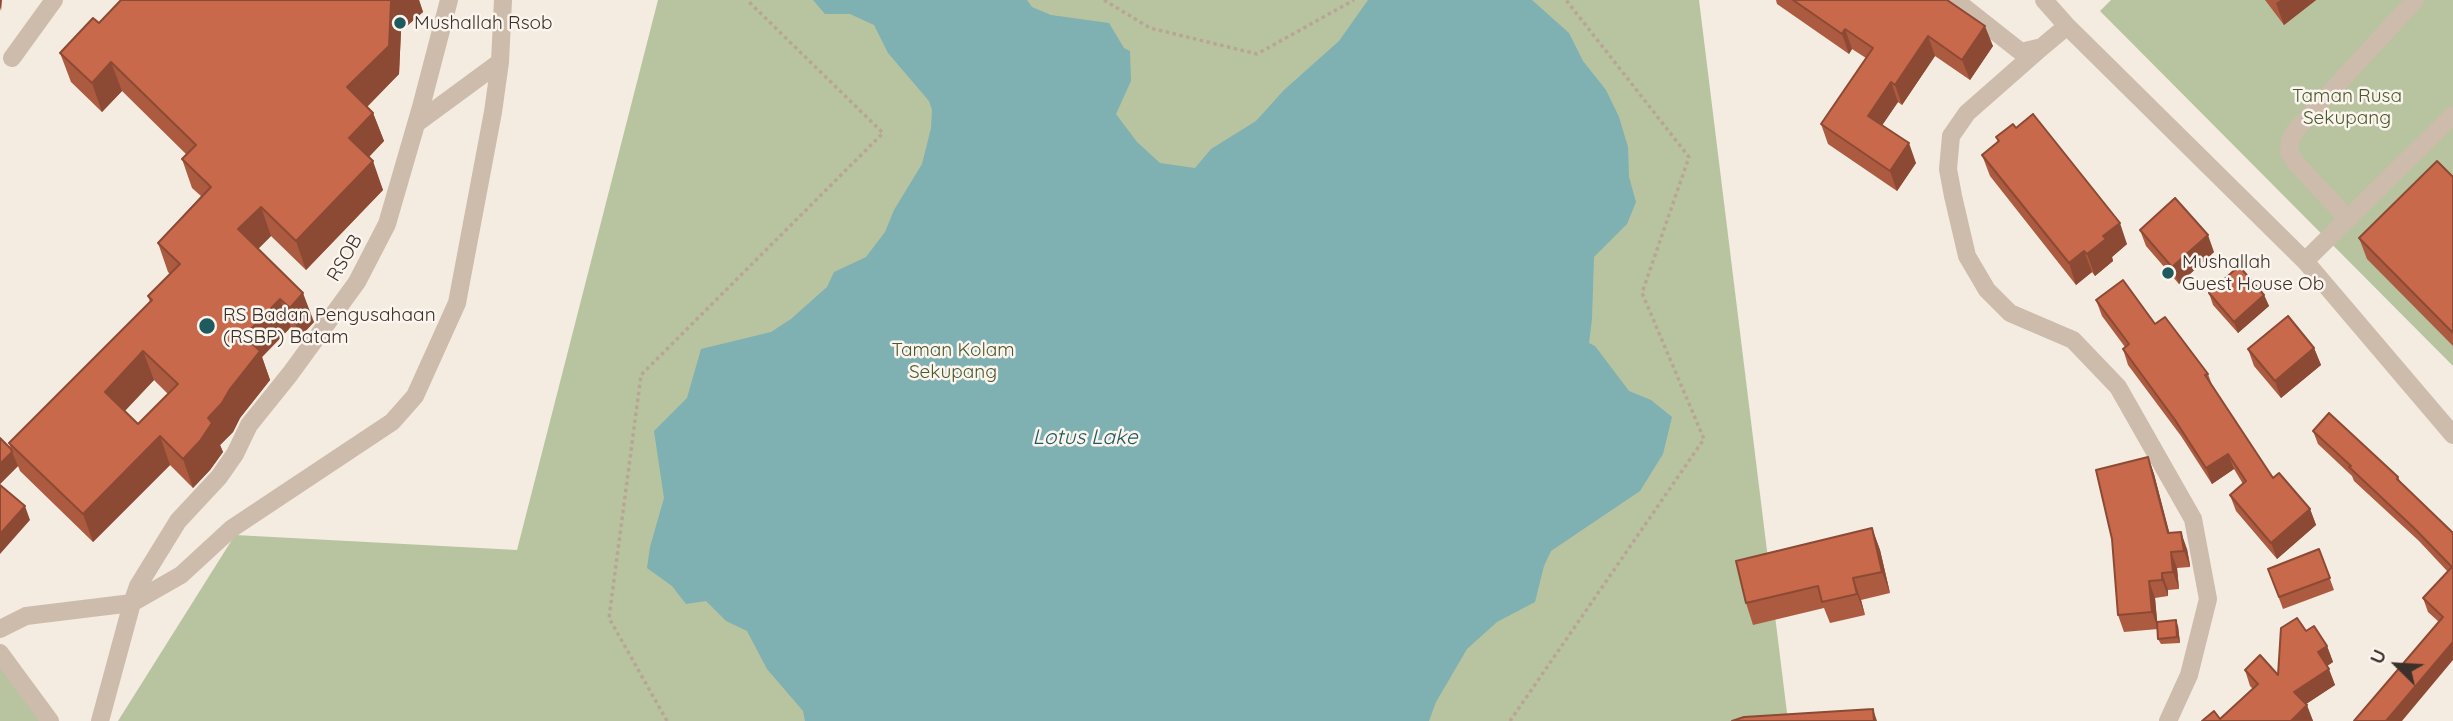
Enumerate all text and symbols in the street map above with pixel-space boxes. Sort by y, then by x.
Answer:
place label: Mushallah Rsob [414,12,553,34]
marker: Mushallah Rsob [392,15,408,31]
park label: Taman Rusa Sekupang [2292,85,2402,129]
street label: RSOB [323,231,367,285]
place label: Mushallah Guest House Ob [2182,251,2324,295]
marker: Mushallah Guest House Ob [2160,265,2176,281]
place label: RS Badan Pengusahaan (RSBP) Batam [223,304,436,348]
marker: RS Badan Pengusahaan (RSBP) Batam [197,316,217,336]
park label: Taman Kolam Sekupang [891,339,1015,383]
water label: Lotus Lake [1032,425,1138,451]
north arrow [2362,630,2432,700]
text: U [2364,645,2392,667]

